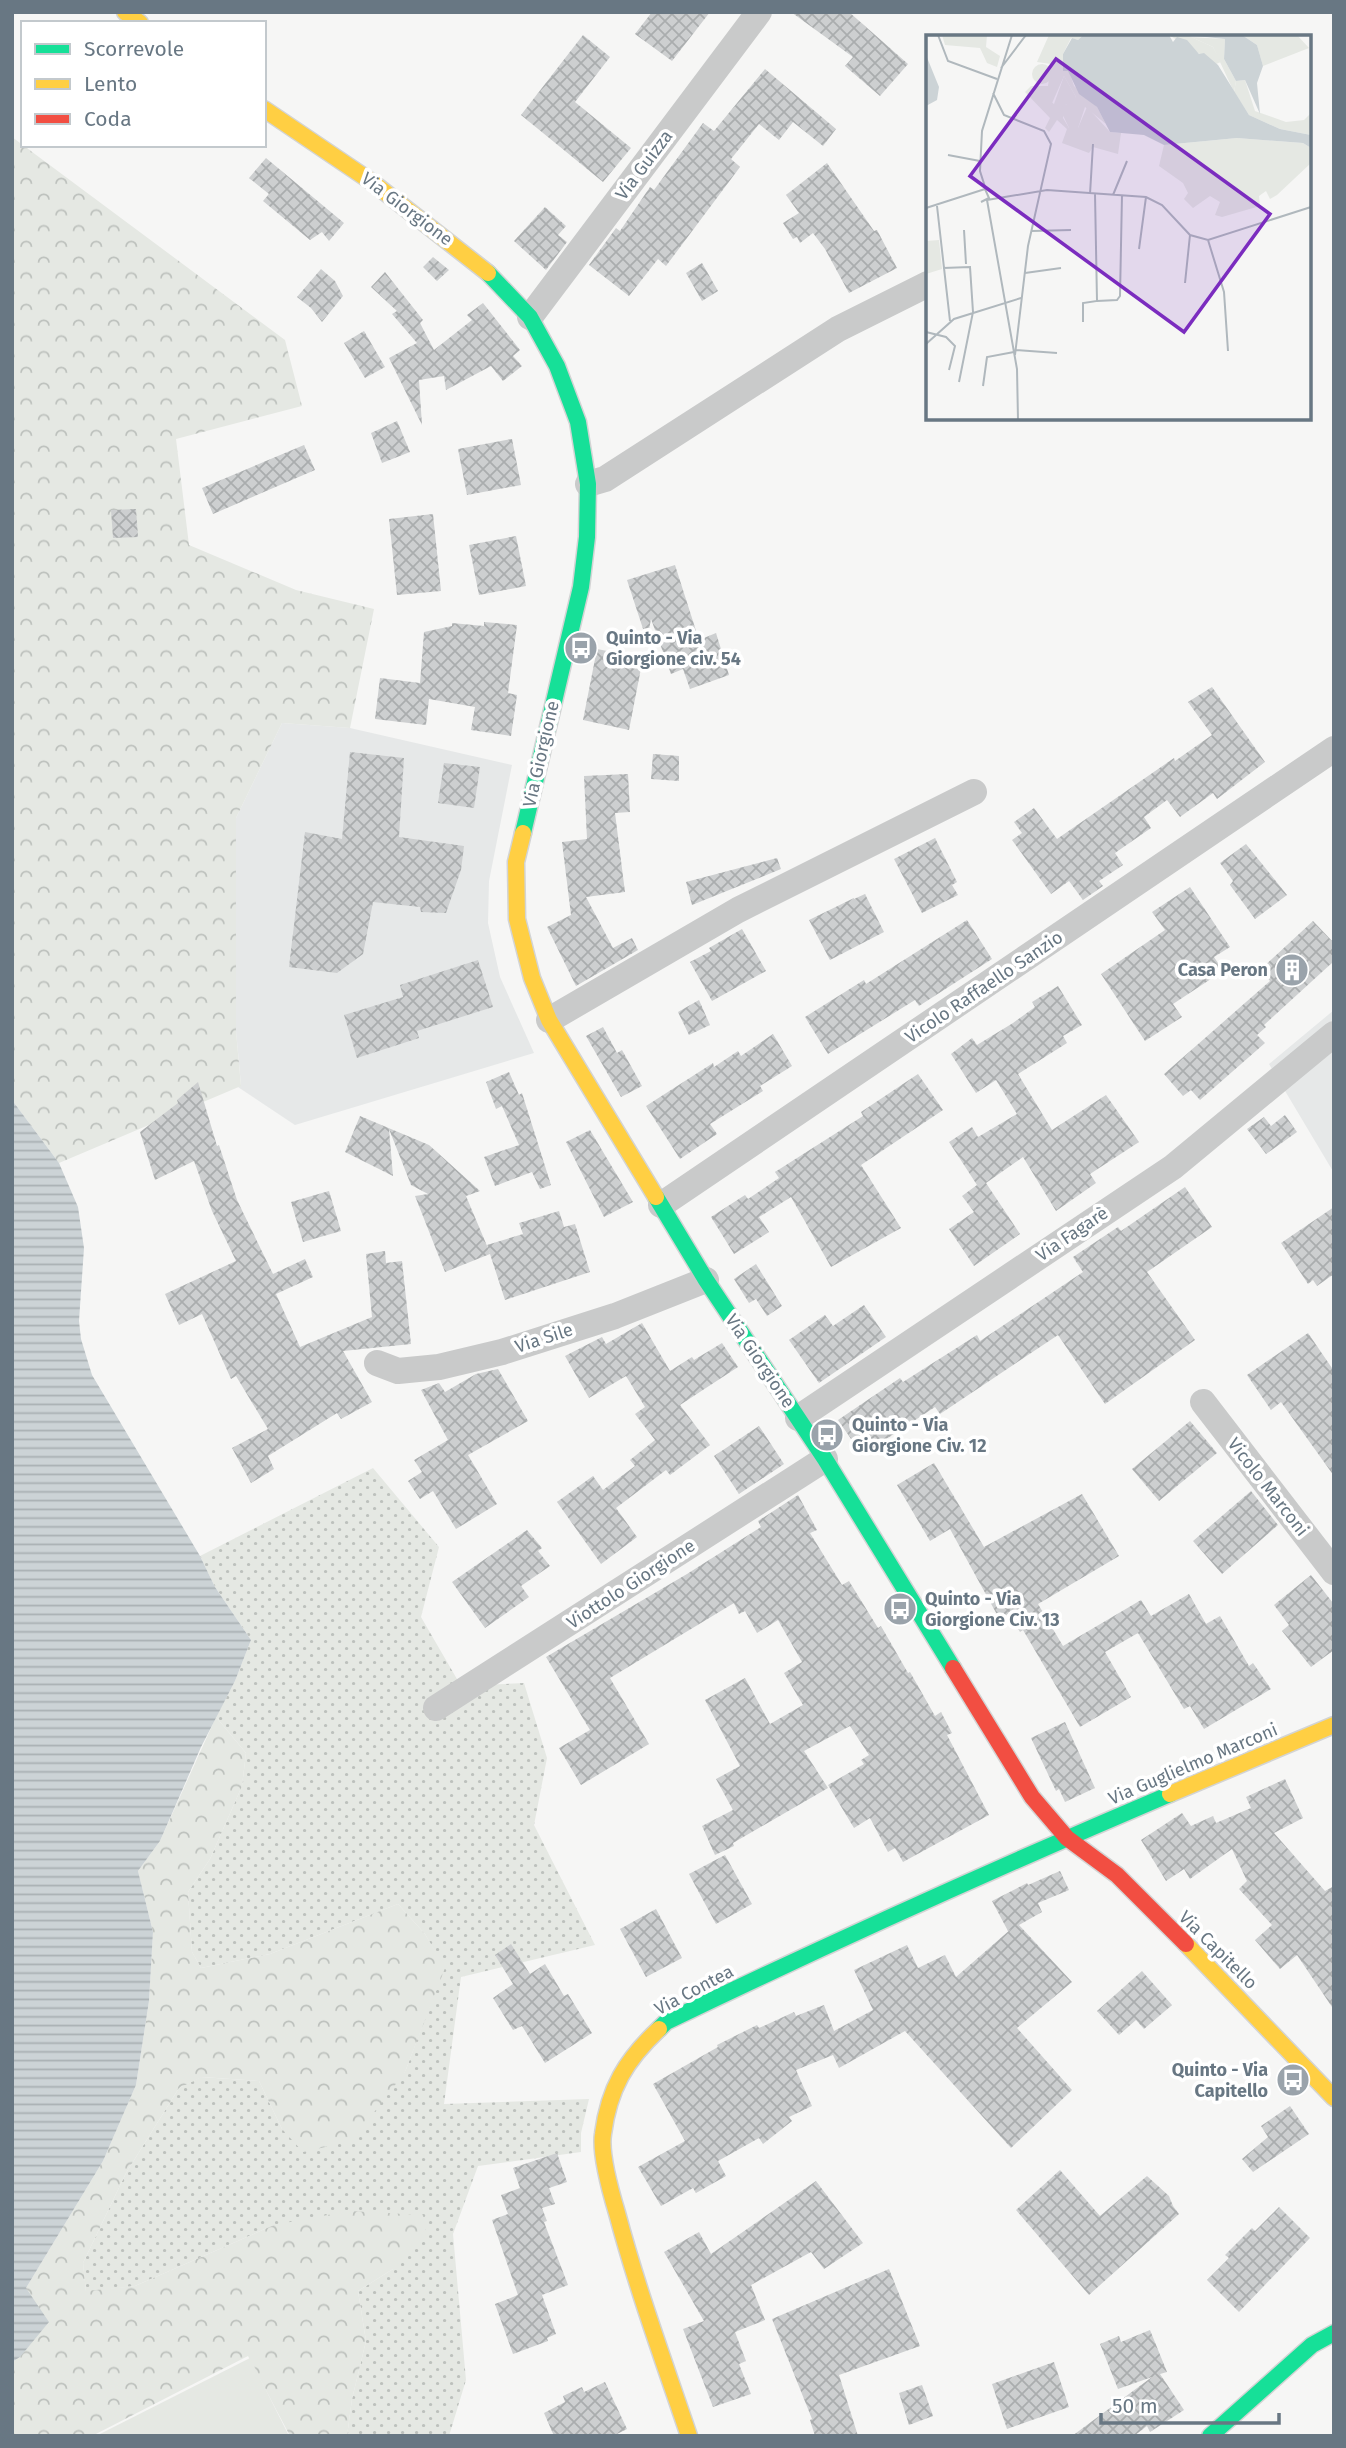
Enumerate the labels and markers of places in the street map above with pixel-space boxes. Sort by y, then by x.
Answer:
place label: Quinto - Via Giorgione civ. 54 [606,627,741,670]
bus stop icon: Quinto - Via Giorgione civ. 54 [562,629,600,667]
building icon: Casa Peron [1273,951,1311,989]
place label: Casa Peron [1178,959,1268,981]
place label: Quinto - Via Giorgione Civ. 12 [852,1414,986,1457]
bus stop icon: Quinto - Via Giorgione Civ. 12 [808,1416,846,1454]
place label: Quinto - Via Giorgione Civ. 13 [925,1588,1060,1631]
bus stop icon: Quinto - Via Giorgione Civ. 13 [881,1590,919,1628]
place label: Quinto - Via Capitello [1172,2059,1268,2102]
bus stop icon: Quinto - Via Capitello [1274,2061,1312,2099]

